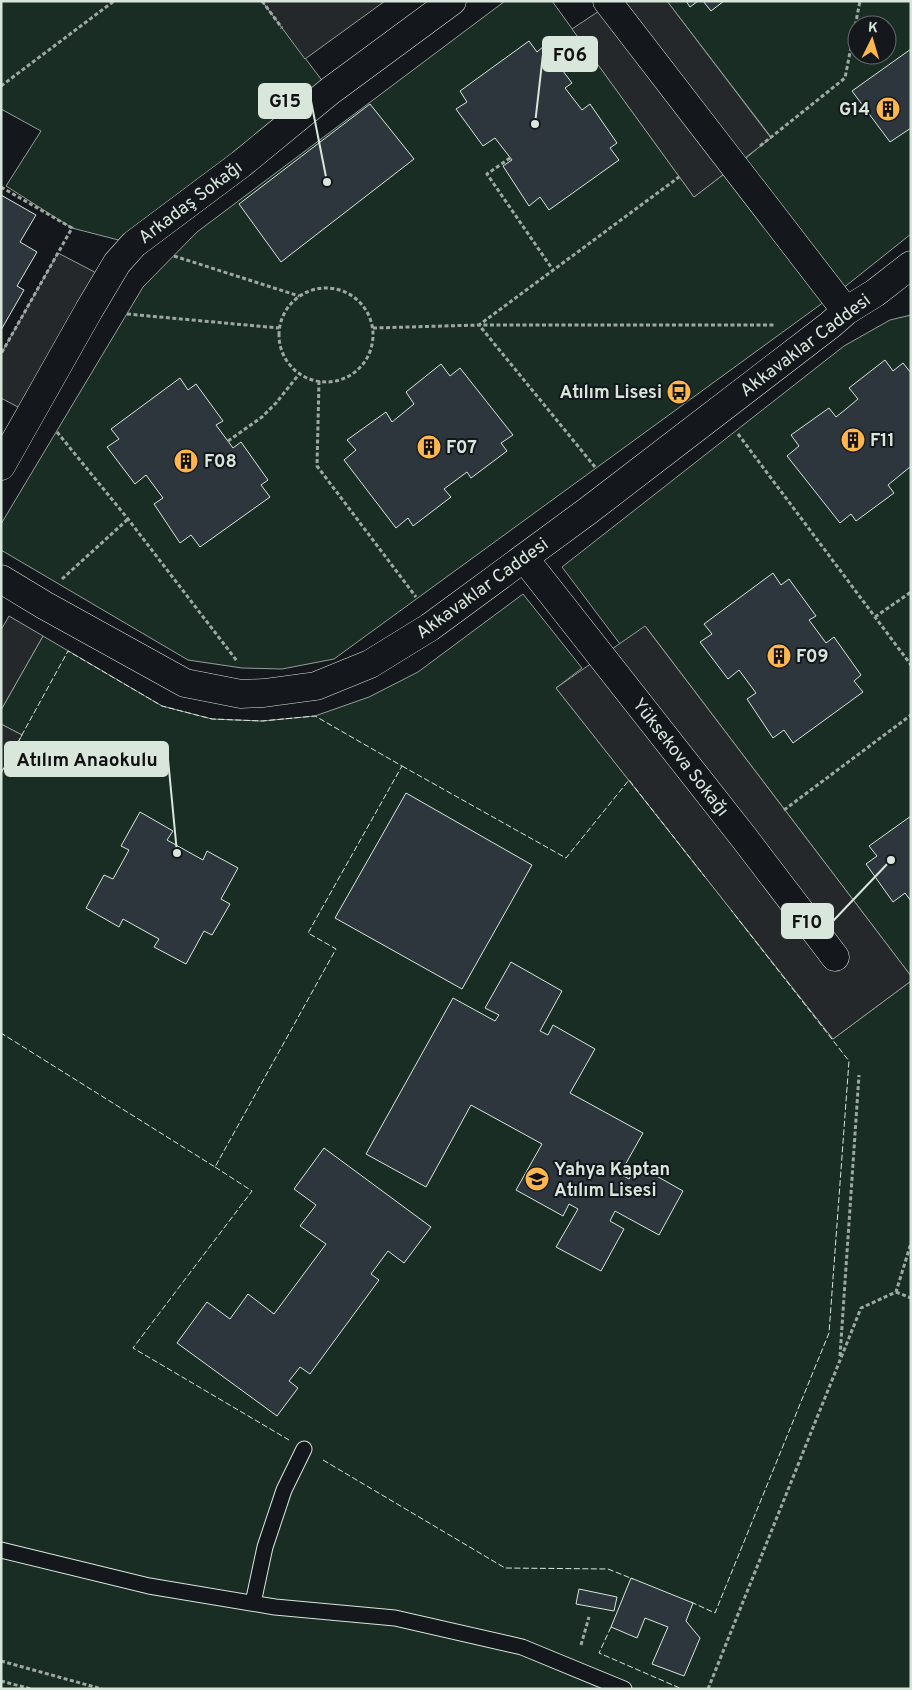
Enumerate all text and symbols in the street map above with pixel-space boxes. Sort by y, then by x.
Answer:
north arrow [847,15,897,65]
text: K [867,20,879,37]
callout: F06 [543,37,597,71]
text: F06 [553,44,587,68]
callout: G15 [259,84,311,118]
text: G15 [269,90,301,114]
building icon: G14 [875,96,901,122]
place label: G14 [839,99,870,122]
street label: Arkadaş Sokağı [134,157,248,250]
street label: Akkavaklar Caddesi [736,289,876,403]
bus stop icon: Atılım Lisesi [666,379,692,405]
place label: Atılım Lisesi [559,382,662,405]
building icon: F11 [840,427,866,453]
place label: F11 [870,430,895,453]
building icon: F07 [416,434,442,460]
place label: F07 [446,437,477,460]
building icon: F08 [173,448,199,474]
place label: F08 [204,451,237,474]
street label: Akkavaklar Caddesi [412,533,554,645]
building icon: F09 [766,643,792,669]
place label: F09 [796,646,829,669]
street label: Yüksekova Sokağı [626,694,733,822]
callout: Atılım Anaokulu [5,742,168,776]
text: Atılım Anaokulu [16,749,158,773]
callout: F10 [782,904,833,938]
text: F10 [791,911,823,935]
place label: Yahya Kaptan Atılım Lisesi [554,1159,670,1203]
school or university icon: Yahya Kaptan Atılım Lisesi [524,1166,550,1192]

